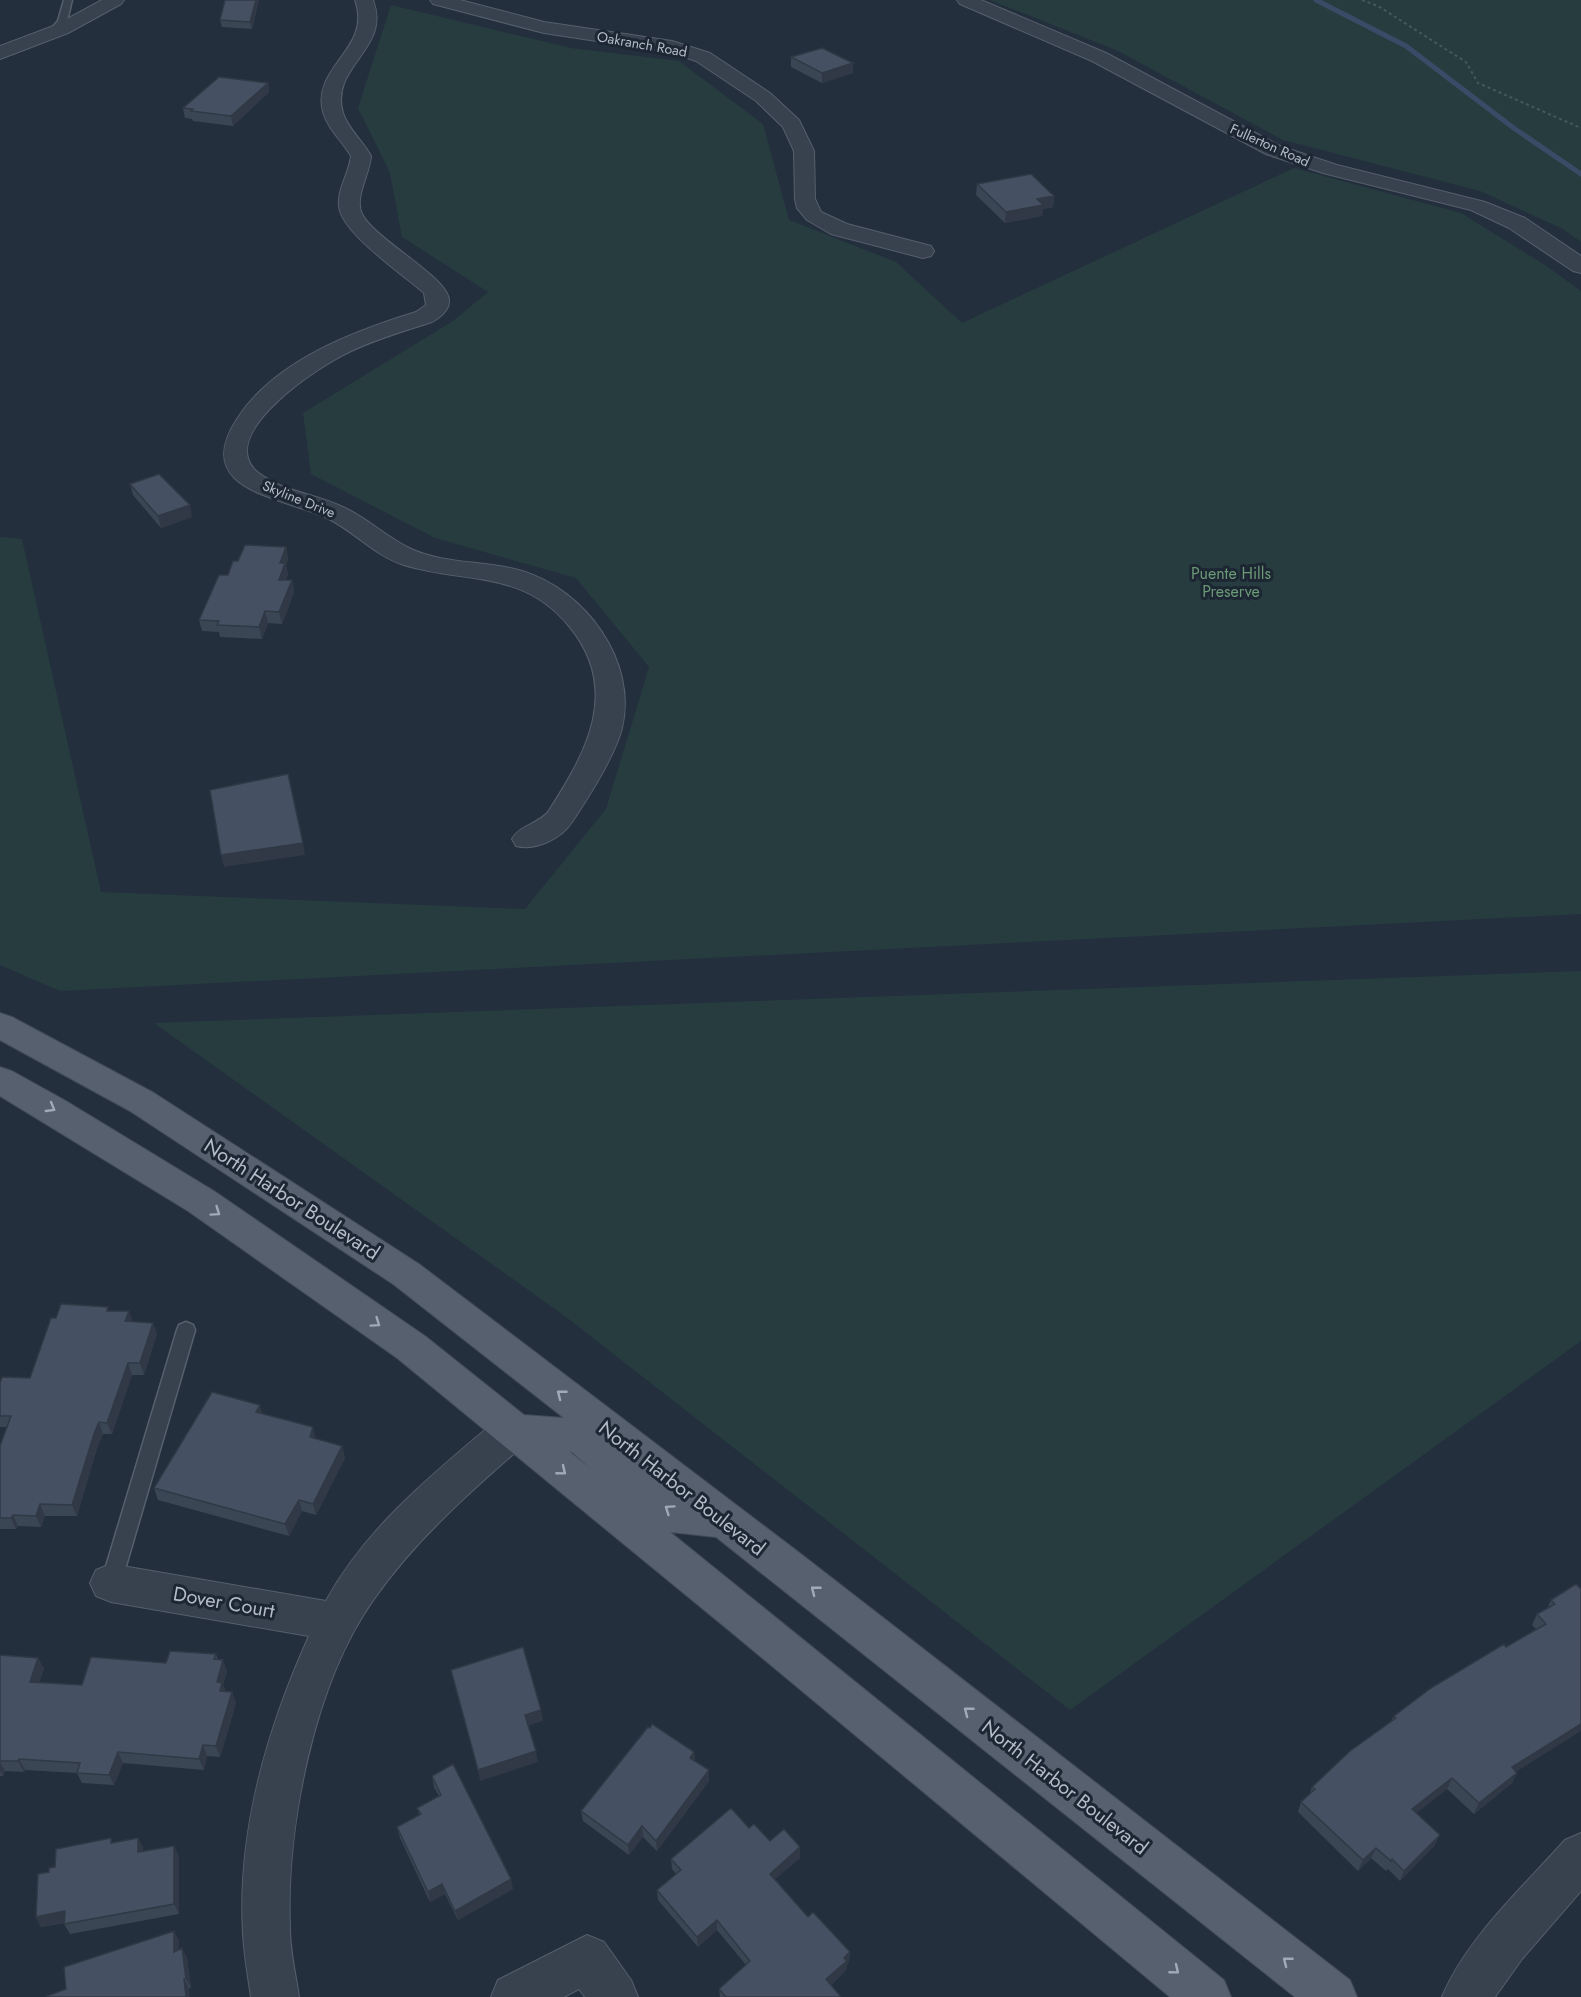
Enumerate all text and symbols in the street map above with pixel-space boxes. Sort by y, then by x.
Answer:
street label: Oakranch Road [595,26,689,62]
street label: Fullerton Road [1227,119,1313,171]
street label: Skyline Drive [260,475,338,523]
park label: Puente Hills Preserve [1191,562,1271,603]
one-way arrow [45,1101,55,1113]
street label: North Harbor Boulevard [198,1132,385,1267]
one-way arrow [210,1205,221,1216]
one-way arrow [370,1316,381,1327]
one-way arrow [557,1390,568,1401]
street label: North Harbor Boulevard [592,1414,771,1563]
one-way arrow [555,1463,566,1474]
one-way arrow [664,1506,675,1517]
street label: Dover Court [171,1579,277,1626]
one-way arrow [811,1587,822,1598]
one-way arrow [964,1707,975,1718]
street label: North Harbor Boulevard [975,1713,1154,1862]
one-way arrow [1283,1957,1294,1968]
one-way arrow [1168,1963,1179,1974]

